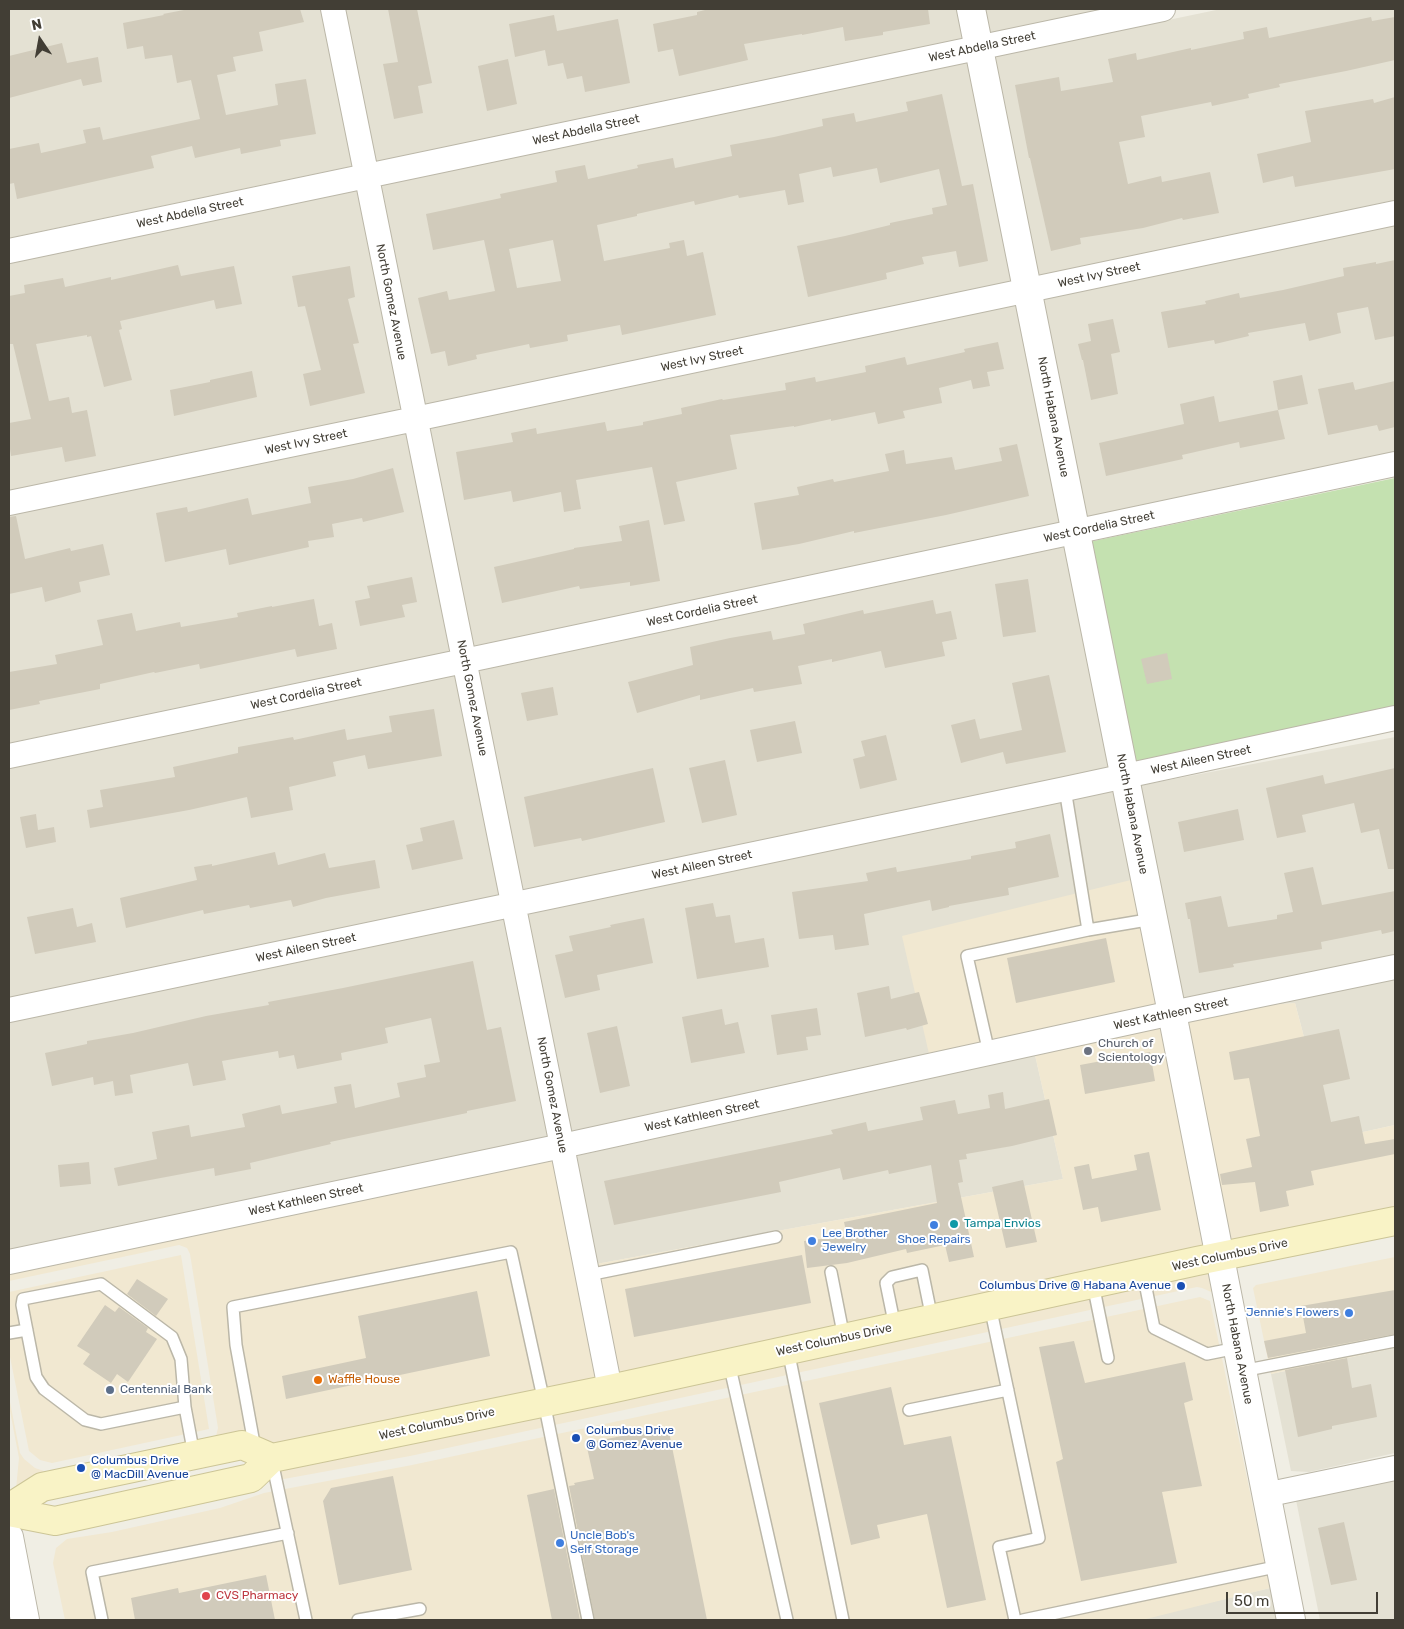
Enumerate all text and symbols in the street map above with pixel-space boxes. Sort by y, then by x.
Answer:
north arrow [15,15,65,65]
text: N [30,15,43,34]
street label: West Abdella Street [927,29,1037,65]
street label: West Abdella Street [531,112,641,148]
street label: West Abdella Street [135,195,245,231]
street label: North Gomez Avenue [373,243,409,361]
street label: West Ivy Street [1056,259,1142,291]
street label: West Ivy Street [659,343,745,375]
street label: North Habana Avenue [1034,355,1072,479]
street label: West Ivy Street [263,426,349,458]
street label: West Cordelia Street [1042,508,1156,546]
street label: West Cordelia Street [645,592,759,630]
street label: North Gomez Avenue [454,639,490,757]
street label: West Cordelia Street [249,675,363,713]
street label: West Aileen Street [1150,742,1252,778]
street label: North Habana Avenue [1113,752,1151,876]
street label: West Aileen Street [651,847,753,883]
street label: West Aileen Street [255,930,357,966]
street label: West Kathleen Street [1112,995,1230,1033]
street label: North Gomez Avenue [534,1036,570,1154]
place label: Church of Scientology [1098,1037,1164,1065]
marker: Church of Scientology [1082,1045,1094,1057]
street label: West Kathleen Street [643,1097,761,1135]
street label: West Kathleen Street [247,1181,365,1219]
place label: Tampa Envios [964,1217,1041,1231]
marker: Tampa Envios [948,1218,960,1230]
marker: Shoe Repairs [928,1219,940,1231]
place label: Lee Brother Jewelry [822,1227,888,1255]
place label: Shoe Repairs [897,1233,971,1247]
marker: Lee Brother Jewelry [806,1235,818,1247]
street label: West Columbus Drive [1171,1236,1289,1274]
place label: Columbus Drive @ Habana Avenue [979,1279,1171,1293]
marker: Columbus Drive @ Habana Avenue [1175,1280,1187,1292]
street label: North Habana Avenue [1218,1282,1256,1406]
place label: Jennie's Flowers [1246,1306,1339,1320]
marker: Jennie's Flowers [1343,1307,1355,1319]
street label: West Columbus Drive [775,1321,893,1359]
place label: Waffle House [328,1373,400,1387]
marker: Waffle House [312,1374,324,1386]
place label: Centennial Bank [120,1383,211,1397]
marker: Centennial Bank [104,1384,116,1396]
street label: West Columbus Drive [378,1405,496,1443]
place label: Columbus Drive @ Gomez Avenue [586,1424,682,1452]
marker: Columbus Drive @ Gomez Avenue [570,1432,582,1444]
place label: Columbus Drive @ MacDill Avenue [91,1454,189,1482]
marker: Columbus Drive @ MacDill Avenue [75,1462,87,1474]
place label: Uncle Bob's Self Storage [570,1529,639,1557]
marker: Uncle Bob's Self Storage [554,1537,566,1549]
scale bar [1229,1582,1382,1614]
place label: CVS Pharmacy [216,1589,298,1603]
marker: CVS Pharmacy [200,1590,212,1602]
text: 50 m [1234,1592,1269,1610]

